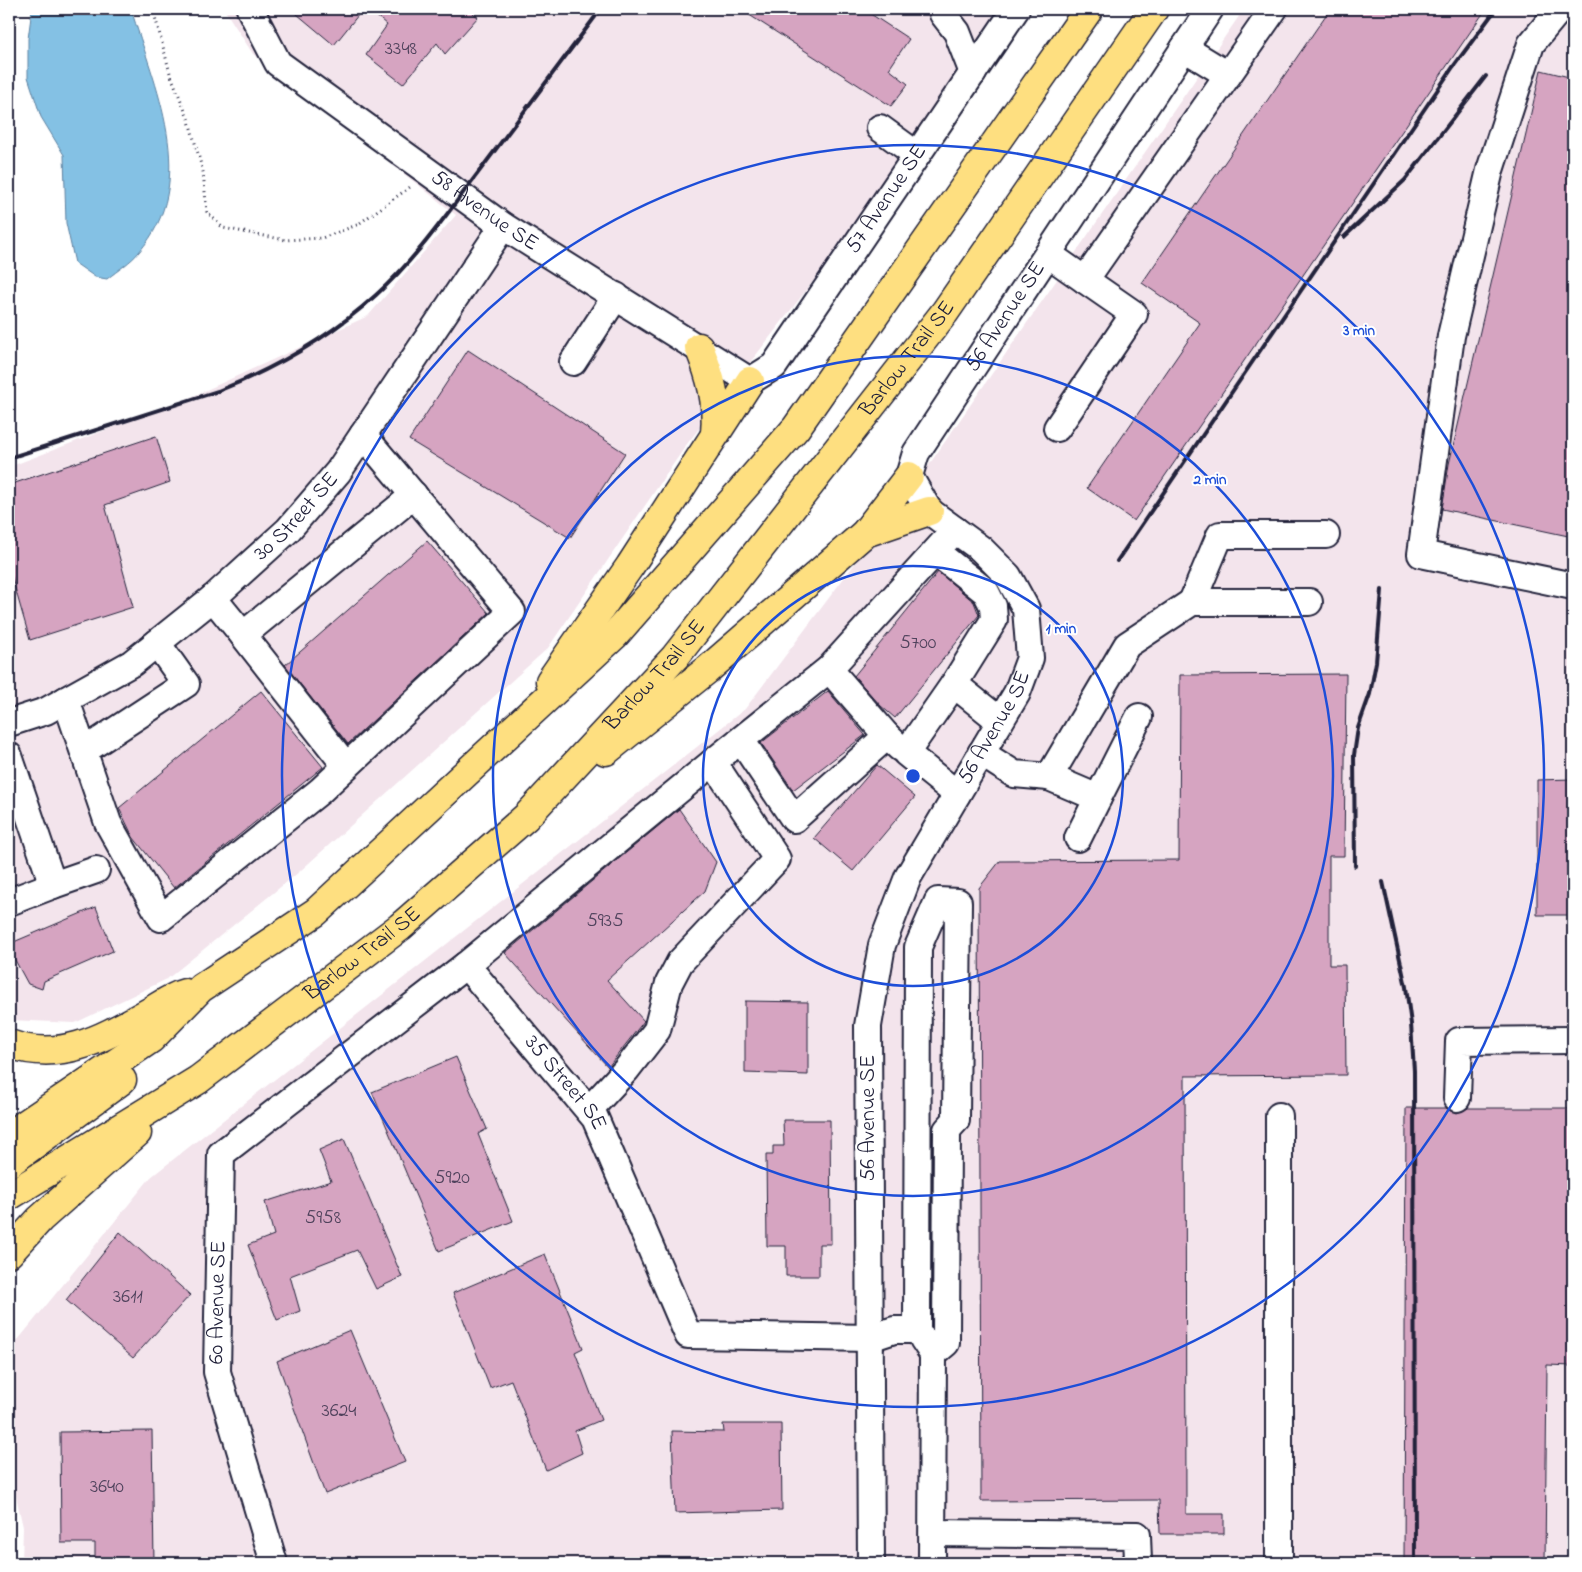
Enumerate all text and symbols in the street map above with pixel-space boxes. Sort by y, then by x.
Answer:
house number: 3348 [385,35,417,64]
street label: 57 Avenue SE [838,138,936,260]
street label: 58 Avenue SE [424,162,544,260]
street label: 56 Avenue SE [958,255,1054,379]
street label: Barlow Trail SE [851,295,964,425]
text: 3 min [1342,320,1375,342]
street label: 30 Street SE [247,465,347,569]
text: 2 min [1193,469,1227,491]
street label: Barlow Trail SE [596,613,714,740]
text: 1 min [1046,618,1077,640]
house number: 5700 [900,629,937,658]
street label: 56 Avenue SE [950,666,1040,791]
centre of rings [904,767,922,785]
street label: Barlow Trail SE [297,899,429,1011]
house number: 5935 [586,907,624,936]
street label: 35 Street SE [516,1028,614,1135]
street label: 56 Avenue SE [853,1055,885,1181]
house number: 5920 [434,1164,470,1193]
house number: 5958 [305,1204,341,1233]
street label: 60 Avenue SE [201,1240,235,1364]
house number: 3611 [113,1283,143,1312]
house number: 3624 [321,1397,357,1426]
house number: 3640 [90,1473,124,1502]

